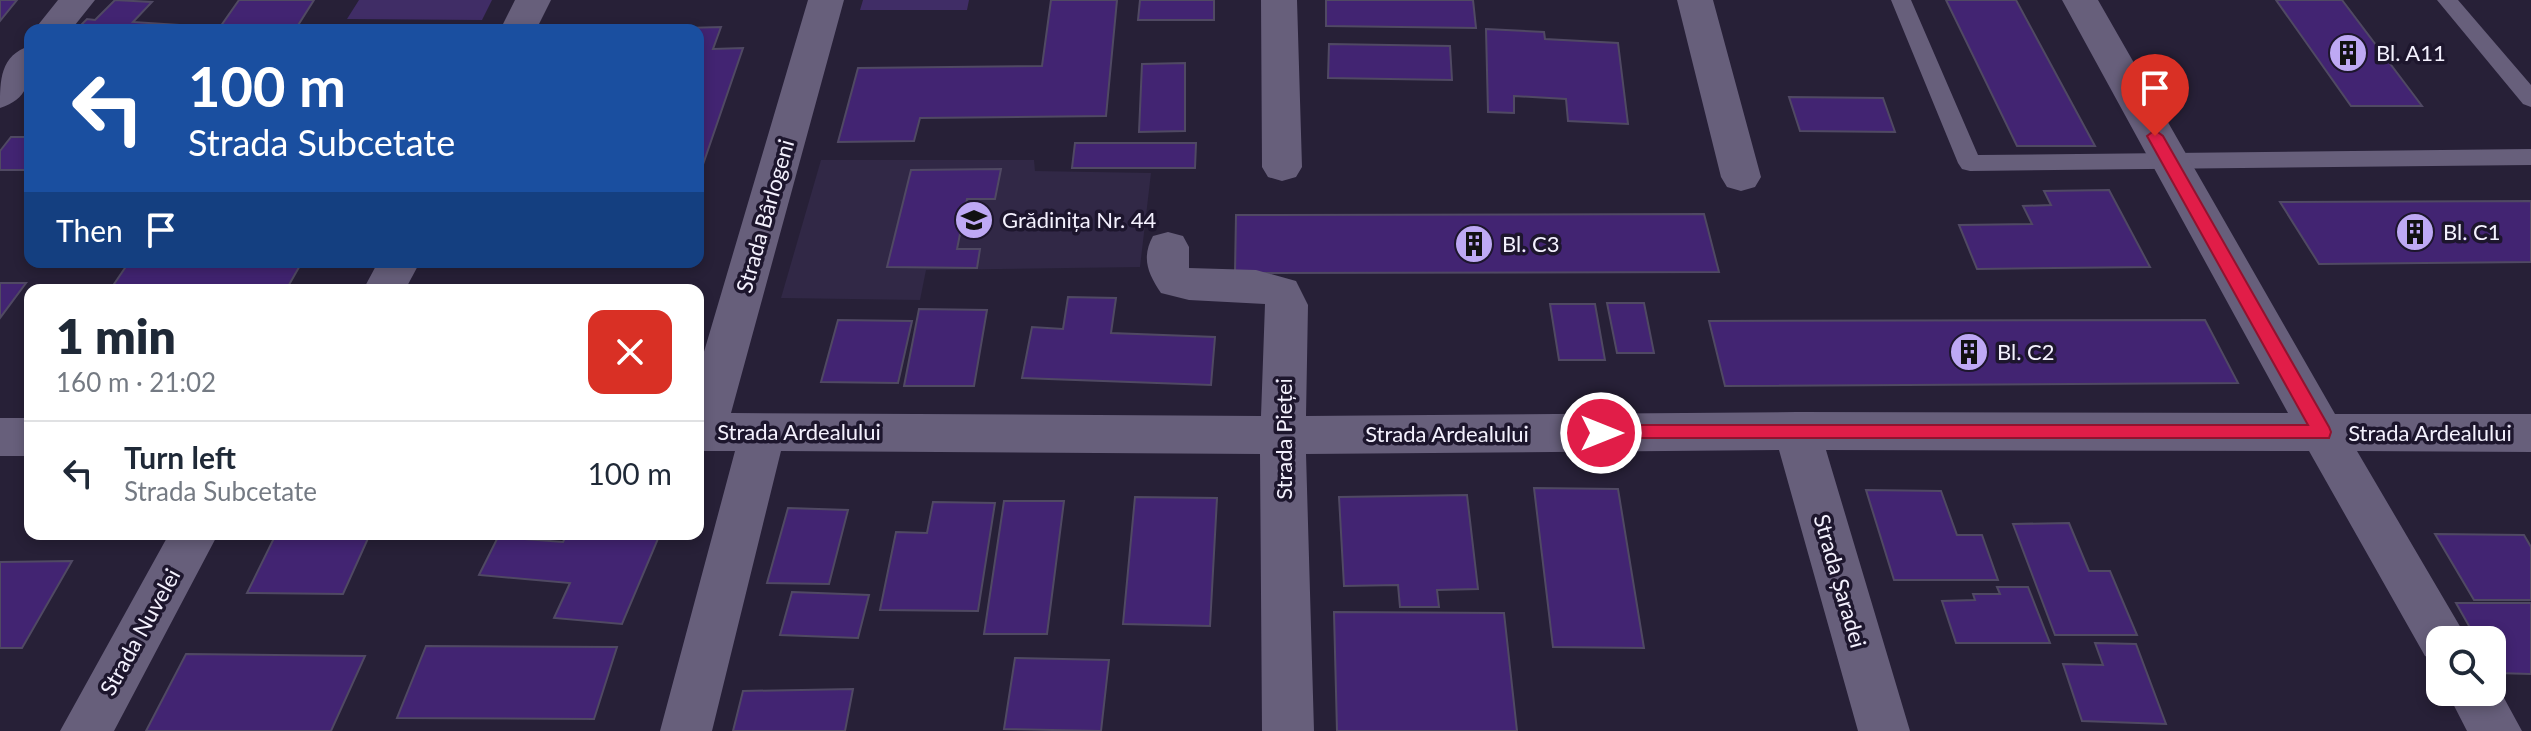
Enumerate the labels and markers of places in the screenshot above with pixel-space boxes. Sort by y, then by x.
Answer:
building icon: Bl. A11 [2327,32,2369,74]
place label: Bl. A11 [2376,39,2446,66]
pin [2121,54,2189,136]
school or university icon: Grădinița Nr. 44 [953,199,995,241]
place label: Grădinița Nr. 44 [1002,206,1157,233]
building icon: Bl. C1 [2394,211,2436,253]
place label: Bl. C1 [2443,218,2500,245]
building icon: Bl. C3 [1453,223,1495,265]
place label: Bl. C3 [1502,230,1559,257]
building icon: Bl. C2 [1948,331,1990,373]
place label: Bl. C2 [1997,338,2054,365]

